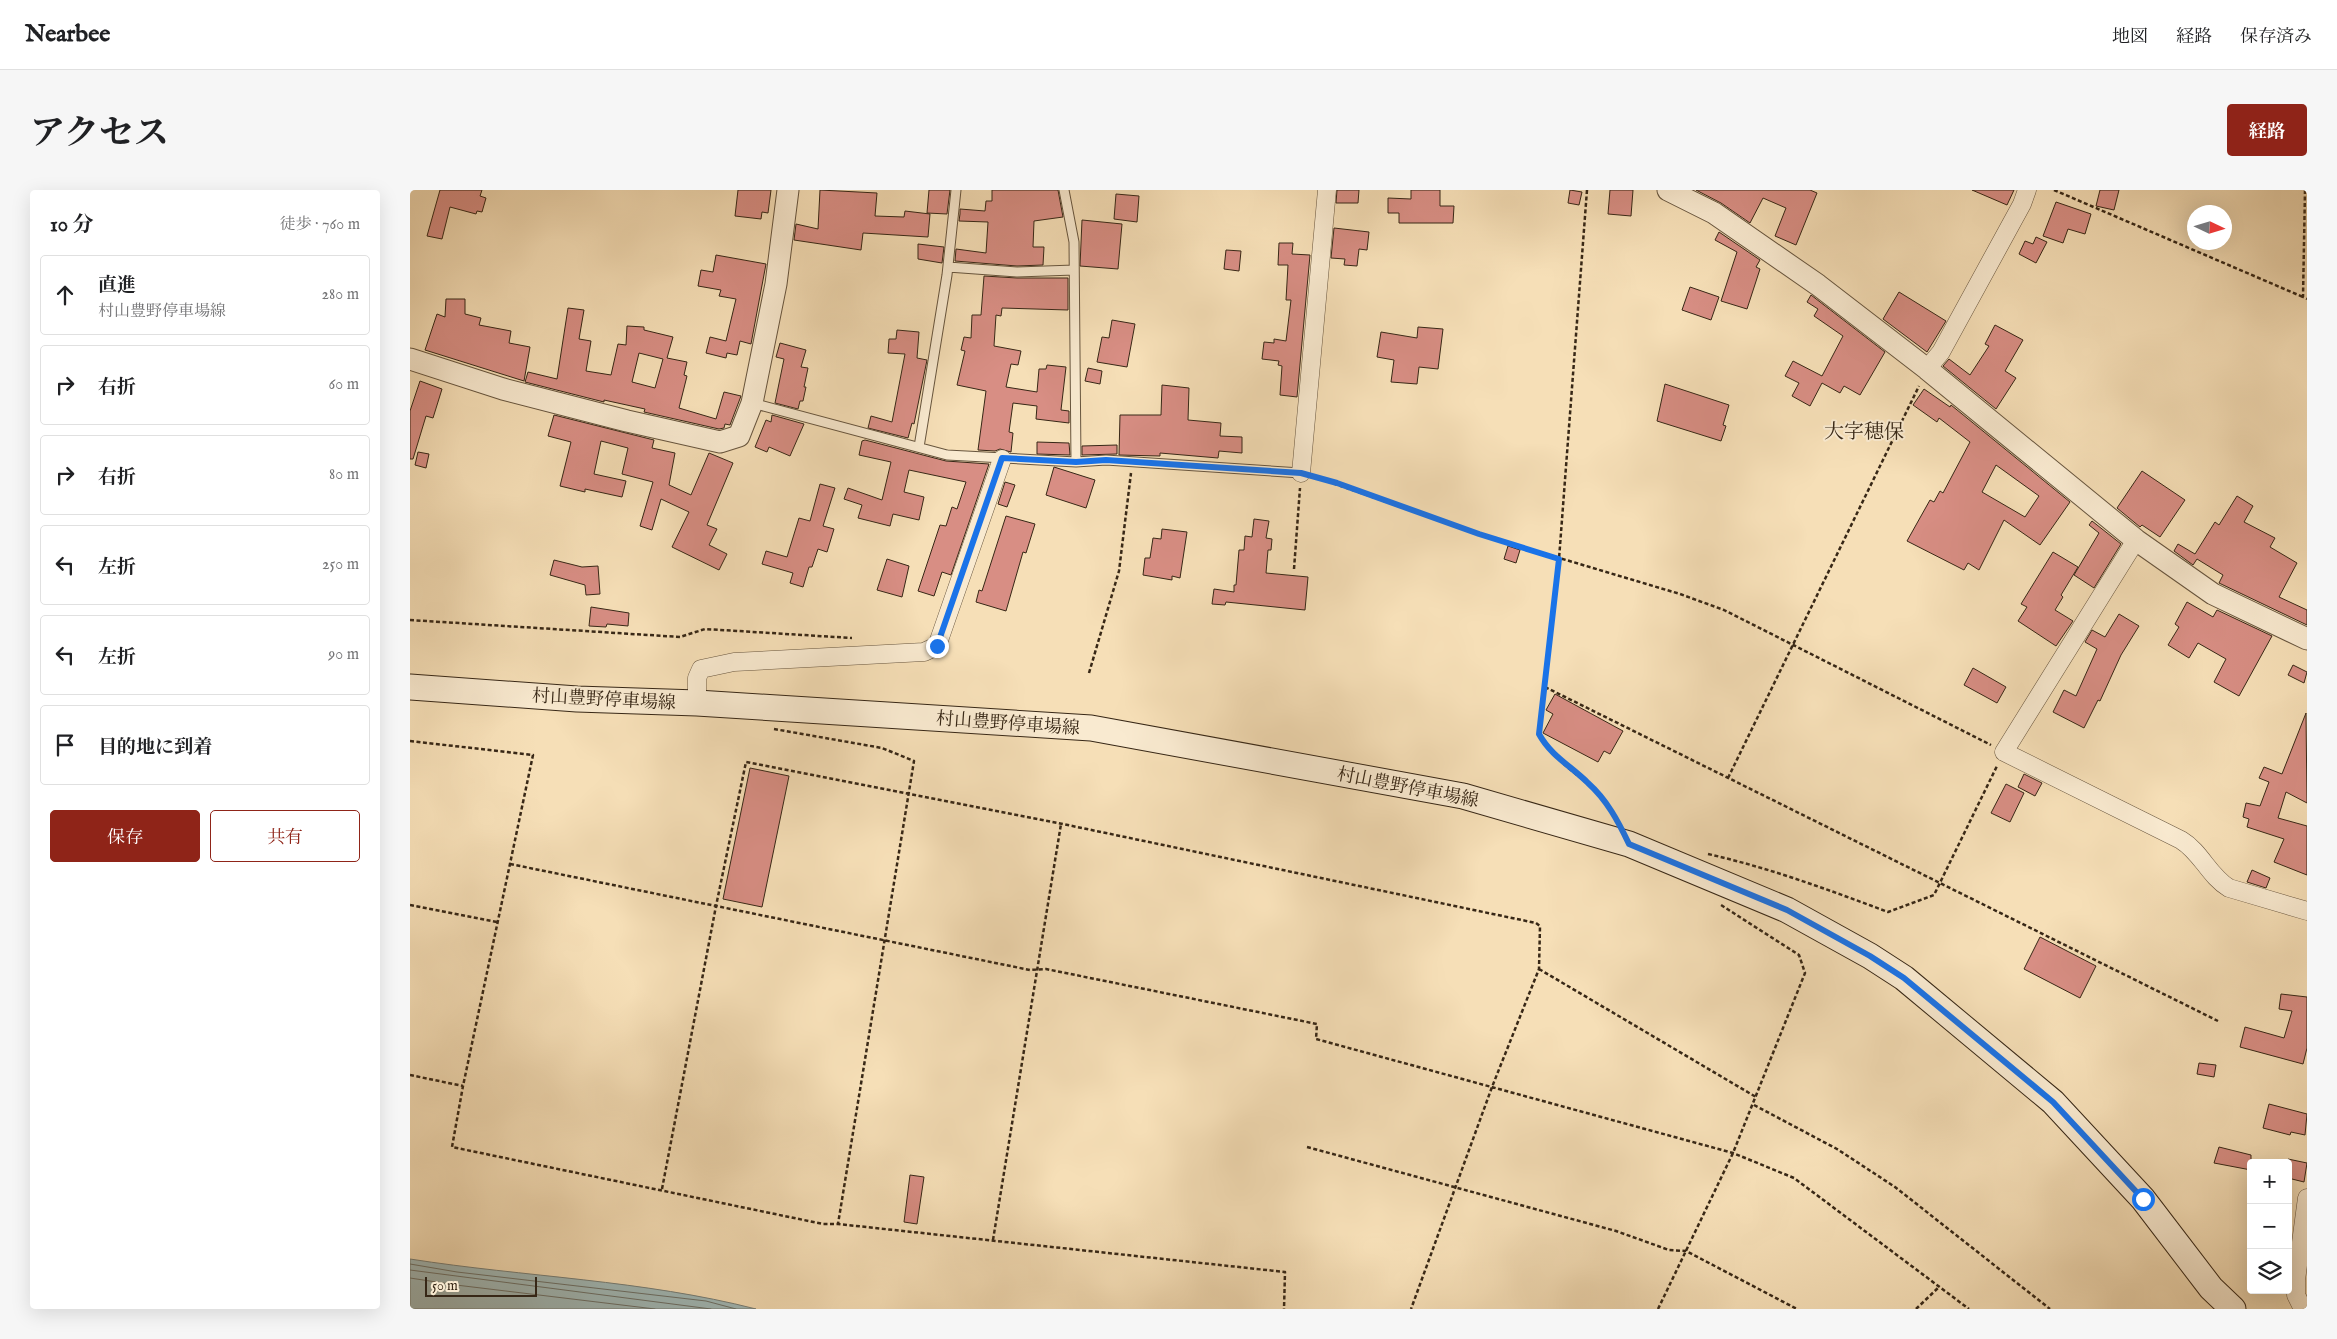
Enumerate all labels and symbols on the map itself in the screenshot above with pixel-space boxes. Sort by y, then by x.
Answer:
north arrow [2187,205,2232,250]
district label: 大字穂保 [1824,420,1904,445]
route end [926,635,949,658]
street label: 村山豊野停車場線 [531,685,676,716]
street label: 村山豊野停車場線 [935,708,1081,741]
street label: 村山豊野停車場線 [1335,763,1481,813]
route start [2132,1188,2155,1211]
scale bar [425,1274,538,1297]

